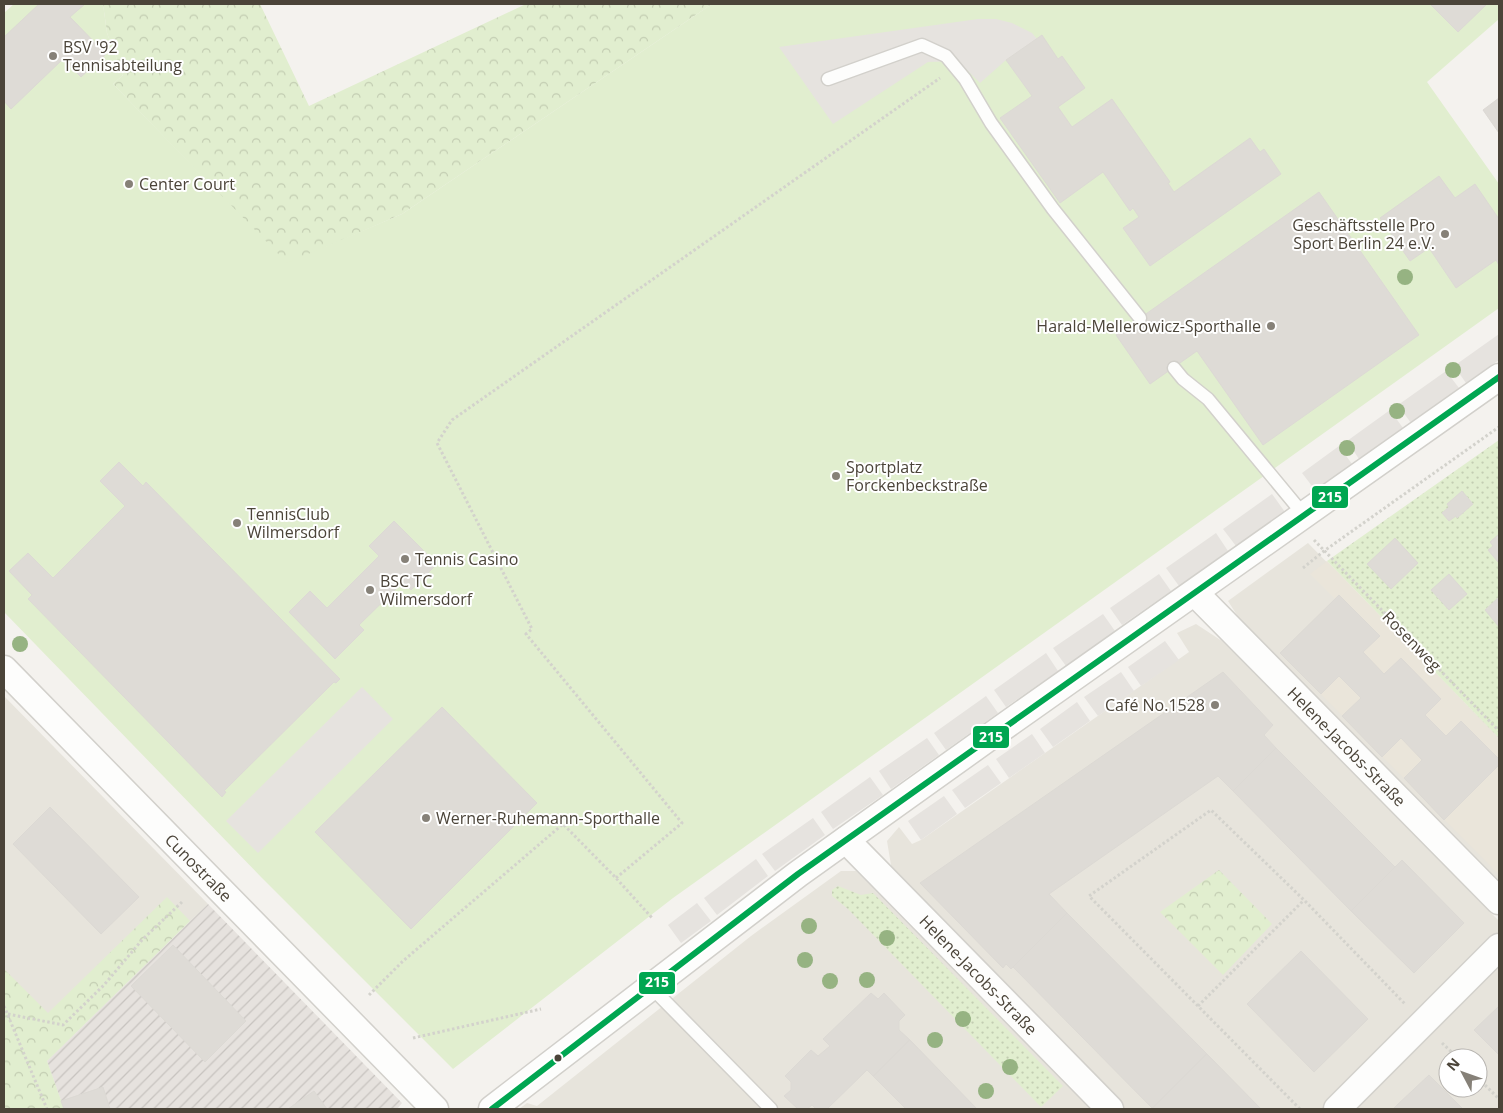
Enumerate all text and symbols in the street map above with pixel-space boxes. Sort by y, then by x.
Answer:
place label: BSV '92 Tennisabteilung [63,36,182,76]
marker: BSV '92 Tennisabteilung [47,50,59,62]
place label: Center Court [139,173,235,195]
marker: Center Court [123,178,135,190]
place label: Geschäftsstelle Pro Sport Berlin 24 e.V. [1292,214,1435,254]
marker: Geschäftsstelle Pro Sport Berlin 24 e.V. [1439,228,1451,240]
place label: Harald-Mellerowicz-Sporthalle [1036,315,1261,337]
marker: Harald-Mellerowicz-Sporthalle [1265,320,1277,332]
place label: Sportplatz Forckenbeckstraße [846,456,988,496]
marker: Sportplatz Forckenbeckstraße [830,470,842,482]
line badge: 215 [1311,485,1349,509]
text: 215 [1318,487,1342,506]
place label: TennisClub Wilmersdorf [247,503,341,543]
marker: TennisClub Wilmersdorf [231,517,243,529]
place label: Tennis Casino [415,548,518,570]
marker: Tennis Casino [399,553,411,565]
place label: BSC TC Wilmersdorf [380,570,474,610]
marker: BSC TC Wilmersdorf [364,584,376,596]
street label: Rosenweg [1378,606,1447,676]
street label: Helene-Jacobs-Straße [1283,682,1411,811]
place label: Café No.1528 [1105,694,1205,716]
marker: Café No.1528 [1209,699,1221,711]
line badge: 215 [972,725,1010,749]
text: 215 [979,727,1003,746]
place label: Werner-Ruhemann-Sporthalle [436,807,660,829]
marker: Werner-Ruhemann-Sporthalle [420,812,432,824]
street label: Cunostraße [160,829,237,906]
street label: Helene-Jacobs-Straße [915,910,1042,1040]
line badge: 215 [638,971,676,995]
text: 215 [645,972,669,991]
north arrow [1438,1048,1488,1098]
unlabelled marker [553,1053,563,1063]
text: N [1442,1054,1464,1075]

